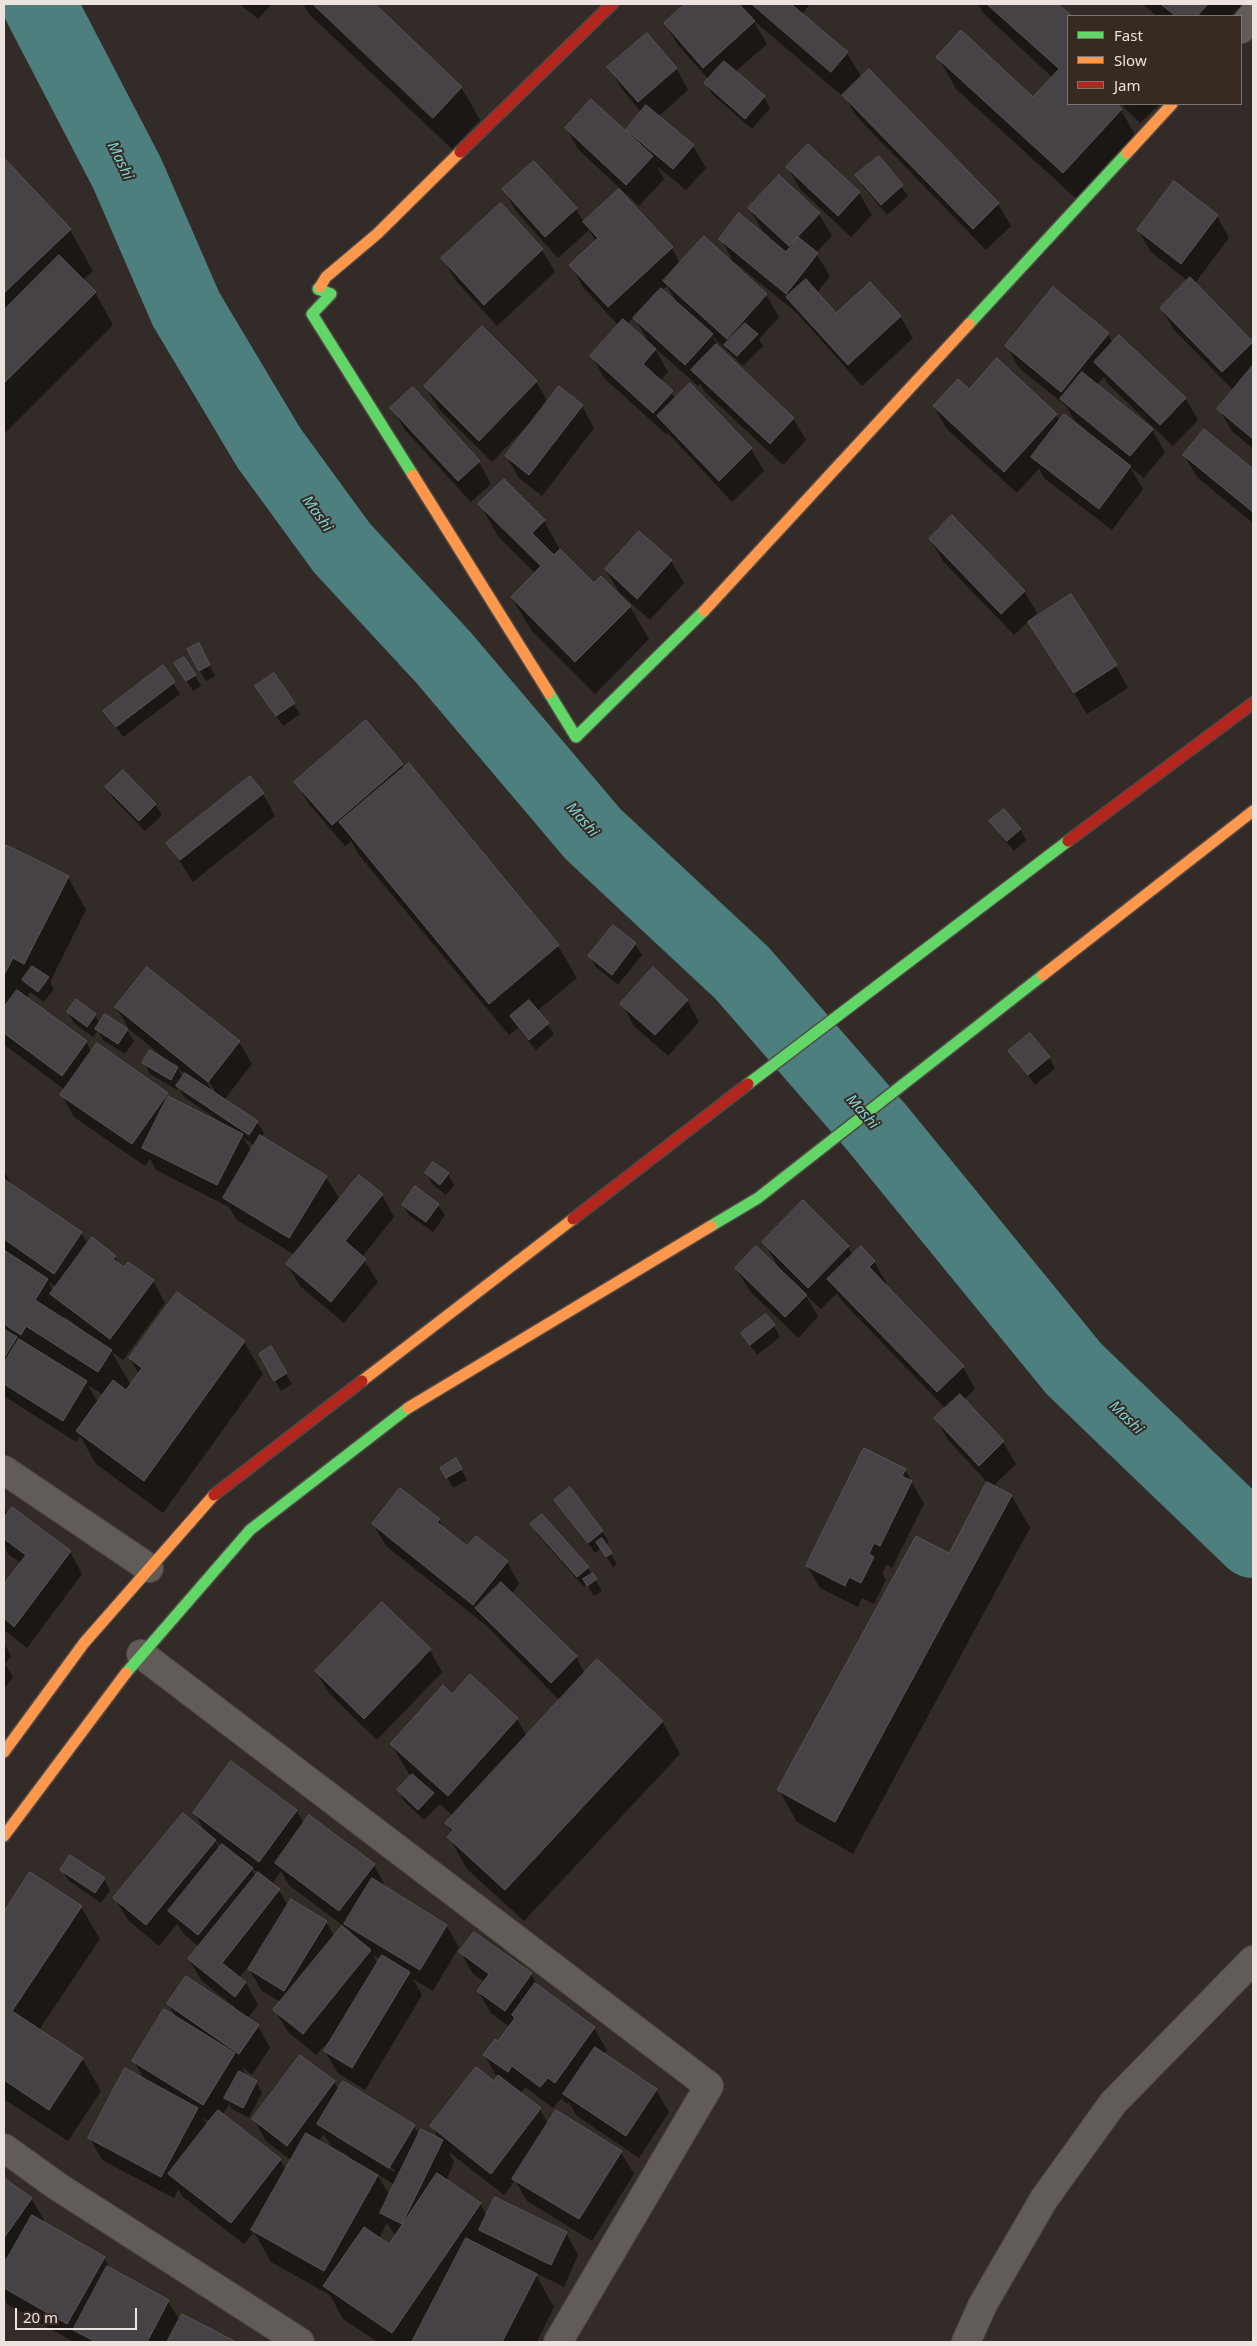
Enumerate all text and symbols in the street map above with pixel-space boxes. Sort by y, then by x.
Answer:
legend [1067,15,1242,105]
text: Fast [1114,25,1143,45]
text: Slow [1114,50,1147,70]
text: Jam [1114,75,1141,95]
water label: Mashi [103,139,137,183]
water label: Mashi [298,492,336,536]
water label: Mashi [562,799,602,841]
water label: Mashi [842,1091,882,1133]
water label: Mashi [1105,1398,1147,1438]
scale bar [18,2298,140,2330]
text: 20 m [23,2307,58,2327]

